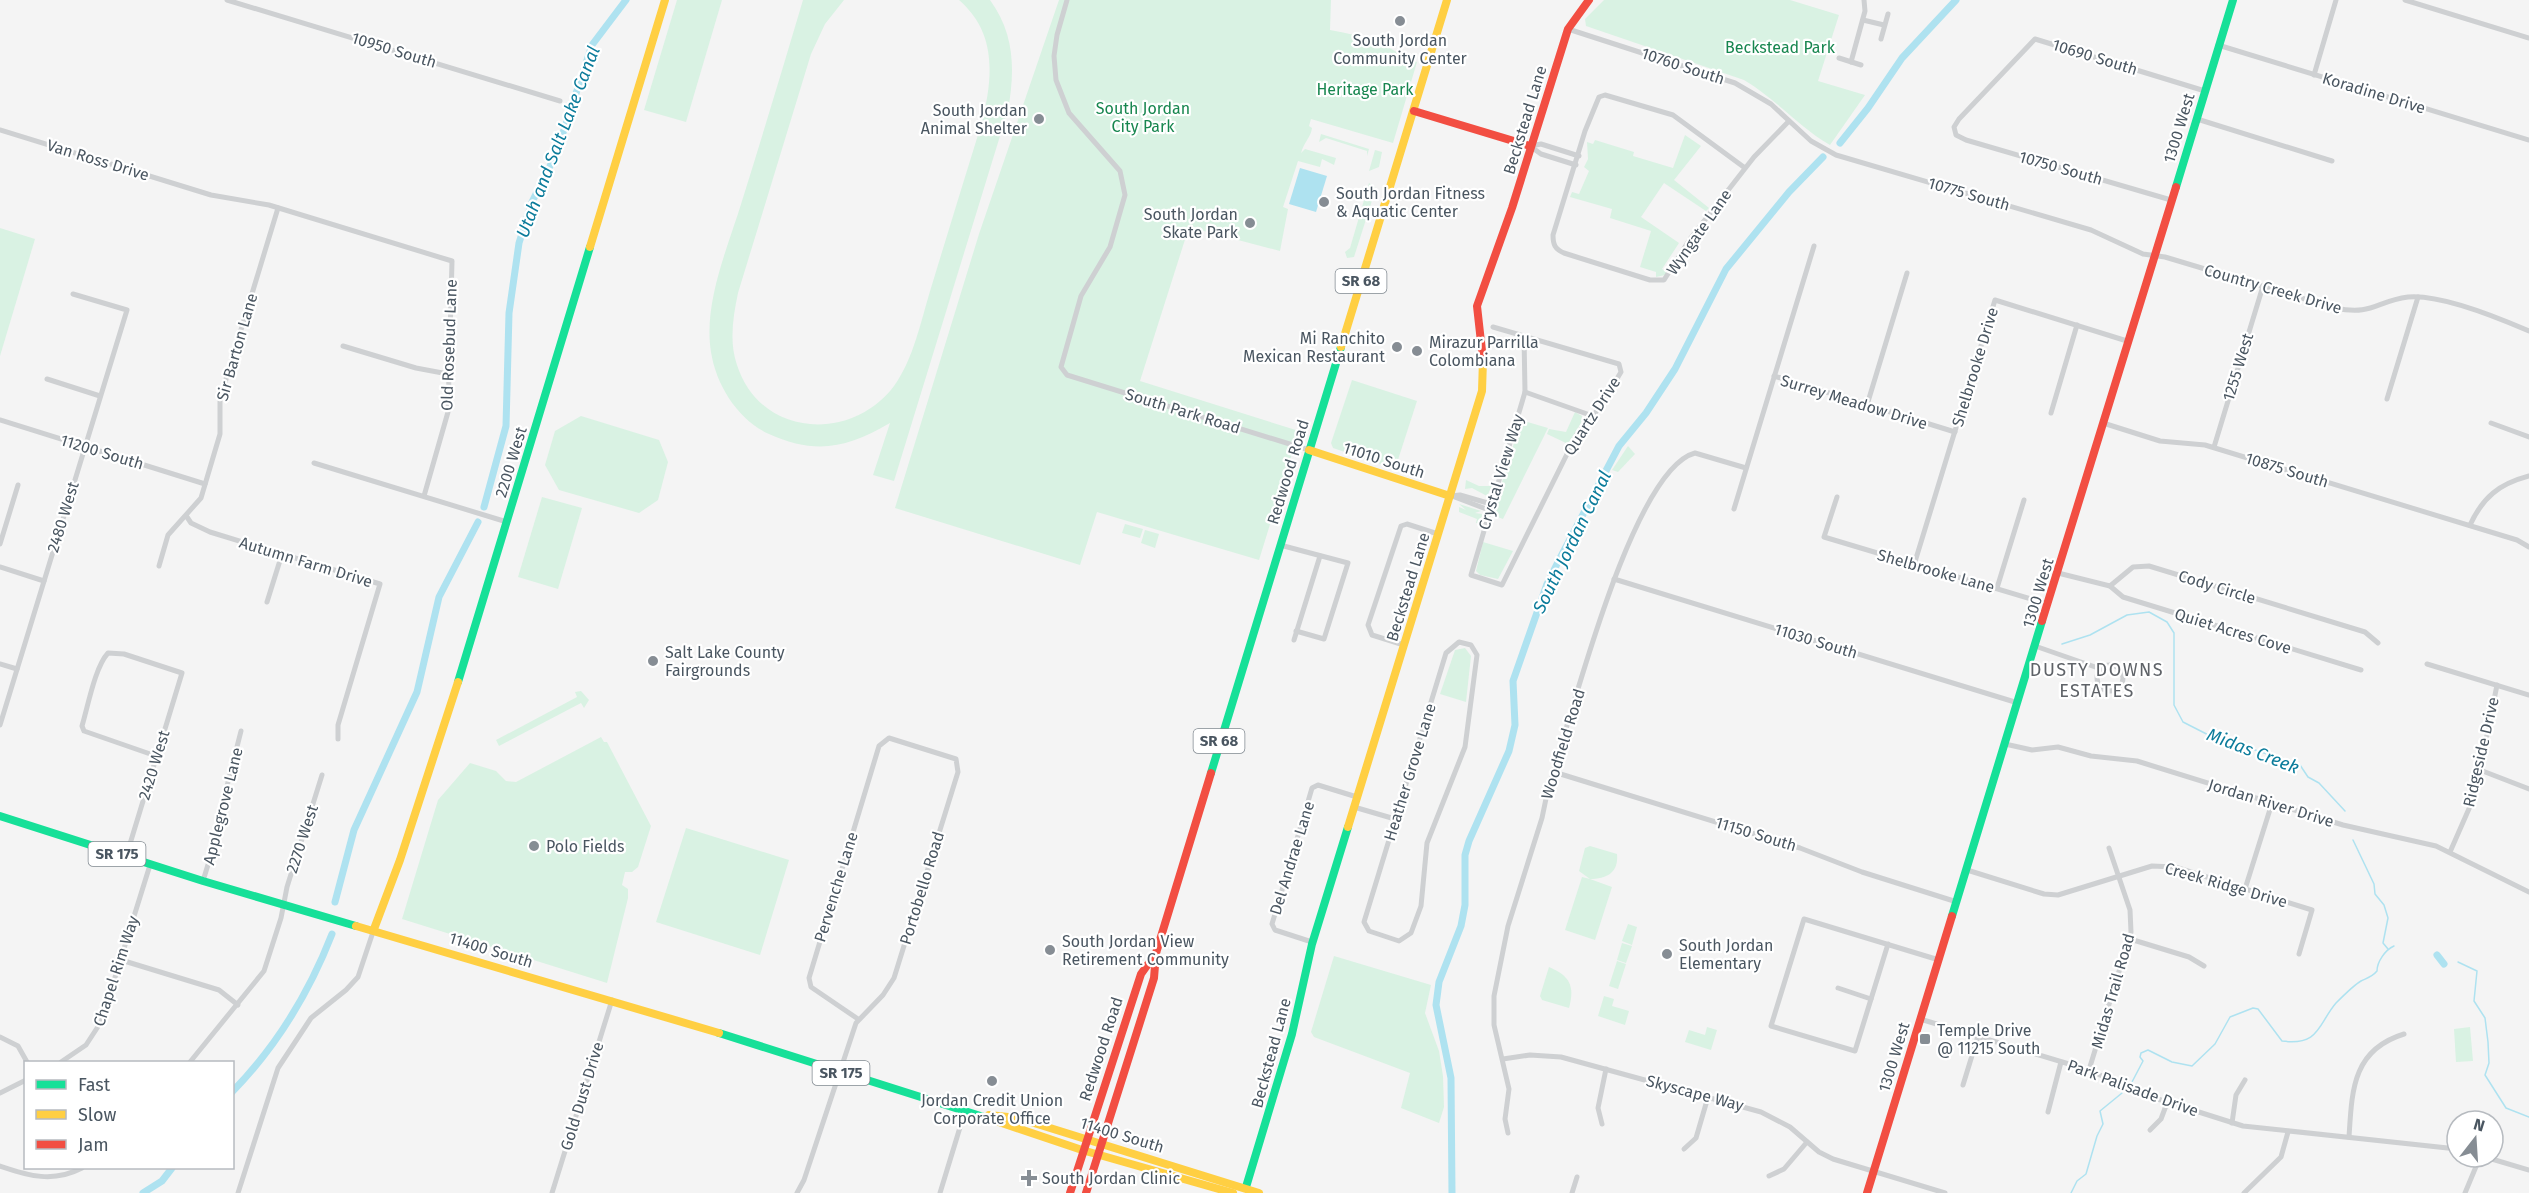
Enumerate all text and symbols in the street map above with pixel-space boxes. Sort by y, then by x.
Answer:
marker: South Jordan Community Center [1393,14,1407,28]
street label: 10950 South [349,28,439,72]
place label: South Jordan Community Center [1333,31,1468,68]
street label: 10690 South [2050,35,2140,79]
park label: Beckstead Park [1725,38,1836,57]
water label: Utah and Salt Lake Canal [511,43,605,241]
street label: 10760 South [1639,44,1727,88]
street label: Beckstead Lane [1499,63,1551,177]
street label: Koradine Drive [2320,68,2428,118]
park label: Heritage Park [1316,80,1414,99]
street label: 1300 West [2159,91,2199,165]
park label: South Jordan City Park [1096,99,1190,136]
place label: South Jordan Animal Shelter [921,101,1028,138]
marker: South Jordan Animal Shelter [1032,112,1046,126]
street label: Van Ross Drive [45,135,151,185]
street label: 10750 South [2017,147,2105,189]
street label: 10775 South [1926,173,2012,215]
place label: South Jordan Fitness & Aquatic Center [1336,184,1485,221]
street label: Wyngate Lane [1662,185,1736,279]
marker: South Jordan Fitness & Aquatic Center [1317,195,1331,209]
place label: South Jordan Skate Park [1144,205,1239,242]
marker: South Jordan Skate Park [1243,216,1257,230]
street label: Country Creek Drive [2202,260,2344,318]
road number: SR 68 [1336,269,1386,293]
street label: Old Rosebud Lane [437,279,461,411]
street label: Sir Barton Lane [213,291,261,403]
street label: Shelbrooke Drive [1948,305,2002,429]
place label: Mi Ranchito Mexican Restaurant [1243,329,1385,366]
street label: 1255 West [2219,331,2257,403]
place label: Mirazur Parrilla Colombiana [1429,333,1539,370]
marker: Mi Ranchito Mexican Restaurant [1390,340,1404,354]
marker: Mirazur Parrilla Colombiana [1410,344,1424,358]
street label: Surrey Meadow Drive [1778,371,1930,433]
street label: Quartz Drive [1560,373,1624,459]
street label: South Park Road [1123,384,1243,438]
street label: Crystal View Way [1474,412,1528,532]
street label: Redwood Road [1263,417,1313,527]
street label: 2200 West [491,424,531,500]
street label: 11200 South [58,430,146,474]
street label: 11010 South [1341,438,1427,482]
street label: 10875 South [2243,448,2331,492]
water label: South Jordan Canal [1528,467,1616,618]
street label: 2480 West [43,479,83,555]
street label: Beckstead Lane [1382,530,1434,644]
street label: Autumn Farm Drive [237,533,375,591]
street label: Shelbrooke Lane [1875,545,1997,597]
street label: 1300 West [2018,556,2058,630]
street label: Cody Circle [2176,566,2258,608]
street label: Quiet Acres Cove [2172,604,2294,658]
street label: 11030 South [1772,619,1860,663]
place label: Salt Lake County Fairgrounds [665,643,785,680]
marker: Salt Lake County Fairgrounds [646,654,660,668]
district label: DUSTY DOWNS ESTATES [2030,659,2164,702]
street label: Woodfield Road [1537,686,1589,802]
street label: Ridgeside Drive [2459,695,2503,809]
street label: Heather Grove Lane [1380,701,1440,843]
water label: Midas Creek [2204,723,2302,779]
street label: 2420 West [134,728,174,802]
road number: SR 68 [1194,729,1244,753]
street label: Applegrove Lane [199,745,247,867]
street label: Jordan River Drive [2206,775,2336,831]
street label: Del Andrae Lane [1266,799,1318,917]
street label: 2270 West [282,802,322,876]
street label: 11150 South [1713,813,1799,855]
street label: Portobello Road [896,829,948,947]
street label: Pervenche Lane [810,830,862,944]
place label: Polo Fields [546,837,625,856]
marker: Polo Fields [527,839,541,853]
road number: SR 175 [88,842,146,866]
street label: Creek Ridge Drive [2163,858,2289,912]
street label: Chapel Rim Way [89,913,143,1029]
street label: 11400 South [447,928,535,972]
street label: Midas Trail Road [2087,931,2139,1051]
place label: South Jordan View Retirement Community [1062,932,1229,969]
place label: South Jordan Elementary [1679,936,1773,973]
marker: South Jordan View Retirement Community [1043,943,1057,957]
marker: South Jordan Elementary [1660,947,1674,961]
street label: Redwood Road [1075,994,1127,1104]
street label: Beckstead Lane [1247,996,1295,1110]
street label: 1300 West [1874,1020,1914,1094]
place label: Temple Drive @ 11215 South [1937,1021,2040,1058]
marker: Temple Drive @ 11215 South [1918,1032,1932,1046]
street label: Gold Dust Drive [556,1039,608,1153]
street label: Park Palisade Drive [2065,1055,2201,1121]
legend [24,1061,234,1169]
road number: SR 175 [812,1061,870,1085]
street label: Skyscape Way [1644,1071,1746,1115]
text: Fast [78,1074,111,1096]
marker: Jordan Credit Union Corporate Office [985,1074,999,1088]
place label: Jordan Credit Union Corporate Office [921,1091,1063,1128]
text: Slow [78,1104,117,1126]
north arrow [2445,1109,2505,1169]
street label: 11400 South [1078,1113,1166,1157]
text: N [2471,1114,2487,1136]
text: Jam [78,1134,109,1156]
marker: South Jordan Clinic [1020,1169,1038,1187]
place label: South Jordan Clinic [1042,1169,1180,1188]

